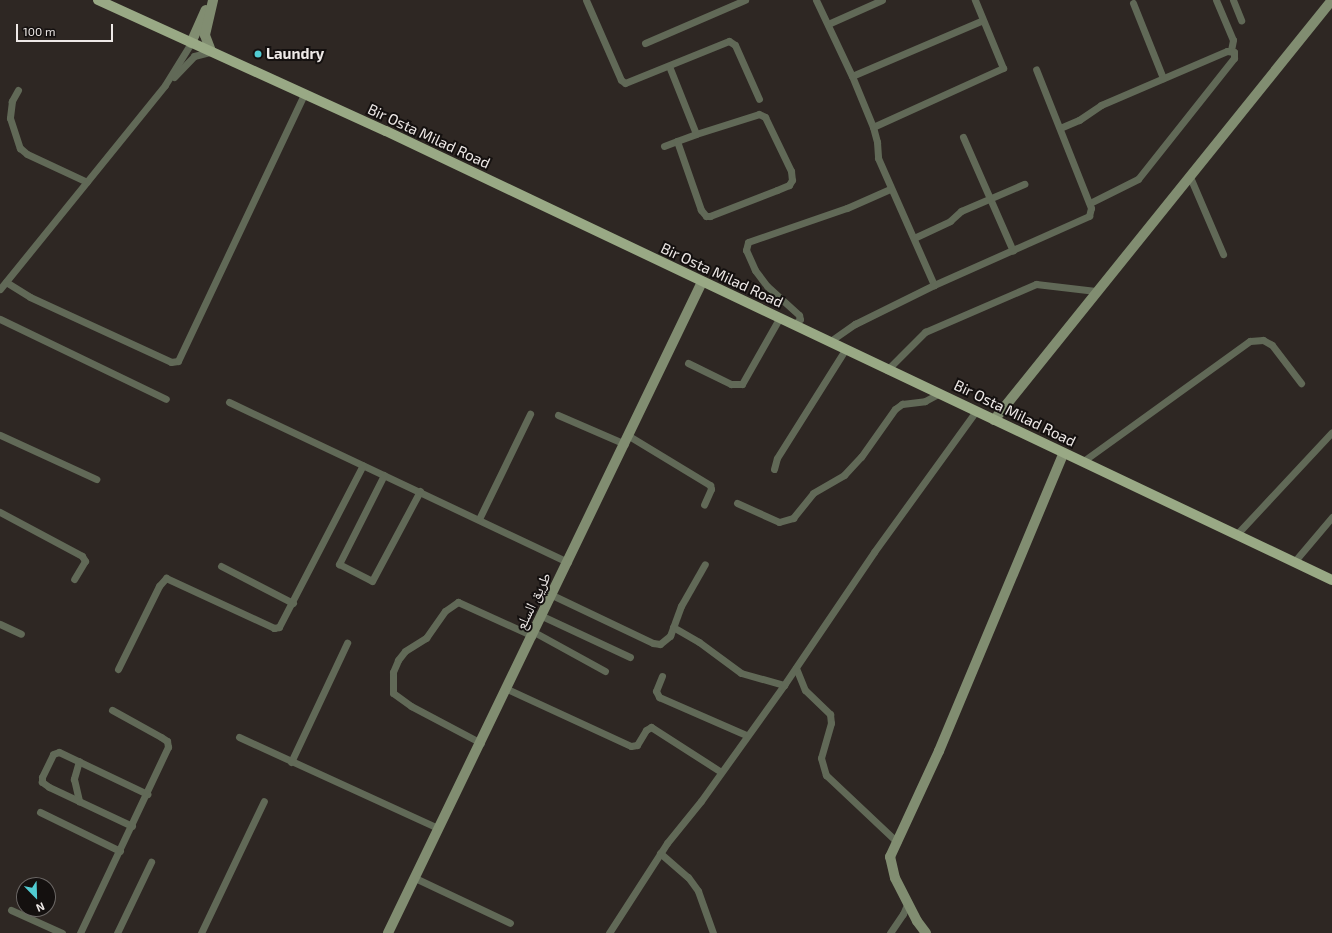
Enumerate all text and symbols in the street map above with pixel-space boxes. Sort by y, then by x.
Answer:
scale bar [18,16,115,42]
text: 100 m [23,24,55,38]
place label: Laundry [266,45,324,63]
marker: Laundry [253,49,263,59]
street label: Bir Osta Milad Road [365,100,493,172]
street label: Bir Osta Milad Road [658,239,786,311]
street label: Bir Osta Milad Road [951,376,1079,450]
street label: طريق السلع [511,569,555,633]
north arrow [16,877,56,917]
text: N [34,900,47,915]

